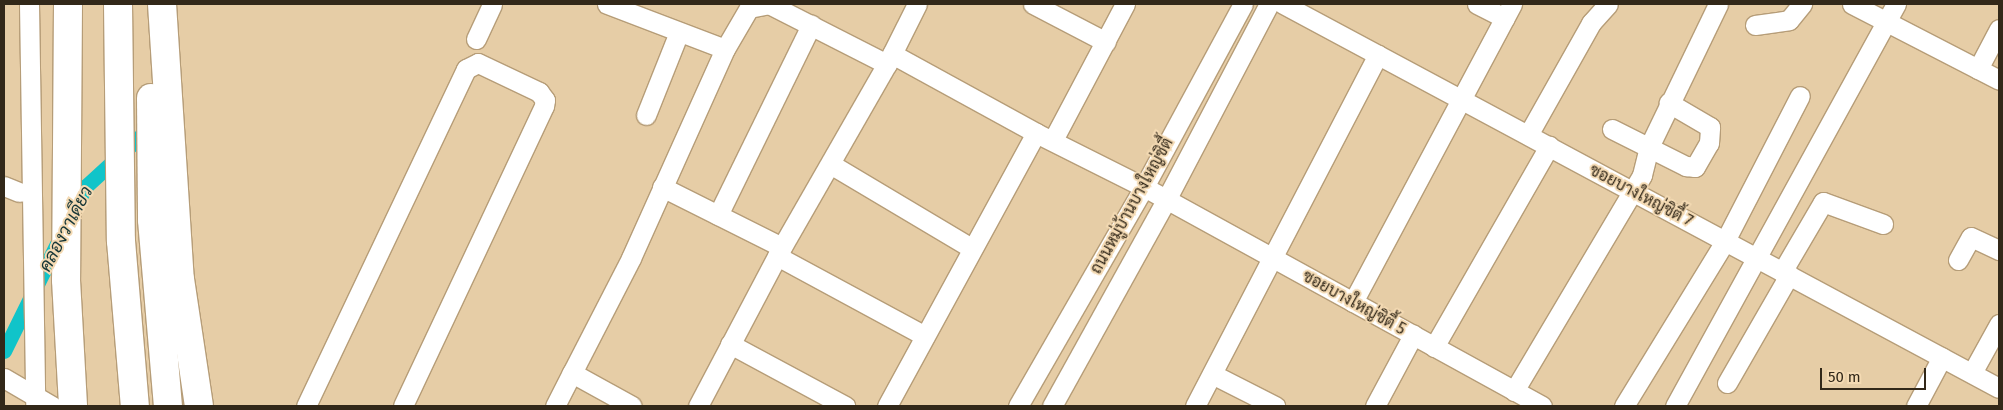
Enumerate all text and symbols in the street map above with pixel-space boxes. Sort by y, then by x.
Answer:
street label: ถนนหมู่บ้านบางใหญ่ซิตี้ [1087,135,1177,277]
street label: ซอยบางใหญ่ซิตี้ 7 [1586,161,1696,231]
water label: คลองวาเดียว [34,183,98,275]
street label: ซอยบางใหญ่ซิตี้ 5 [1299,267,1409,339]
scale bar [1823,358,1929,390]
text: 50 m [1828,368,1861,386]

